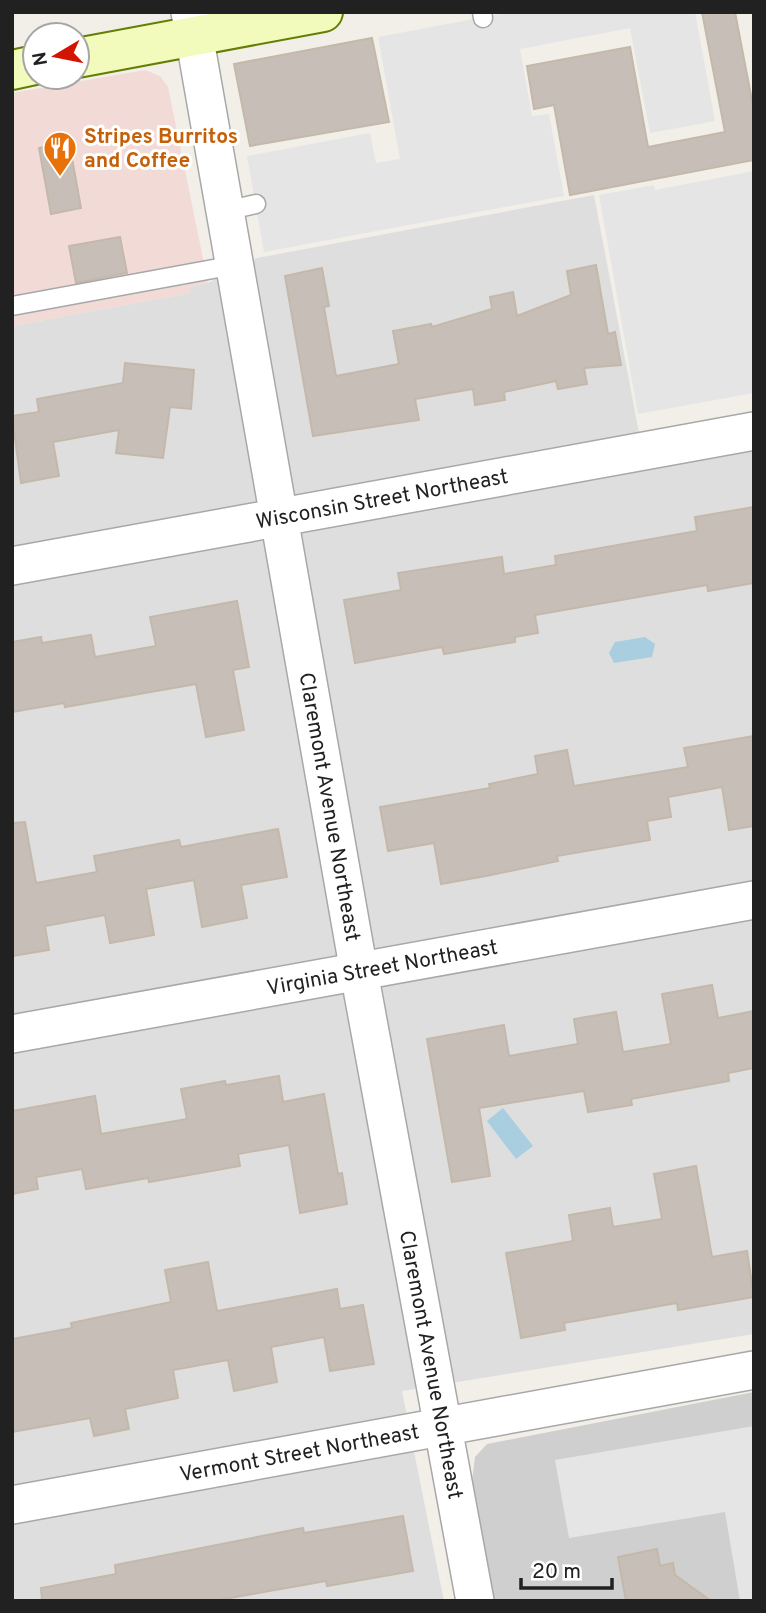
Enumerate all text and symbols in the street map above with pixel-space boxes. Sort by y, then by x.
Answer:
north arrow [21,21,91,91]
text: N [28,50,54,67]
place label: Stripes Burritos and Coffee [84,124,238,175]
restaurant icon: Stripes Burritos and Coffee [41,129,79,178]
street label: Wisconsin Street Northeast [254,464,511,536]
street label: Claremont Avenue Northeast [292,670,365,944]
street label: Virginia Street Northeast [265,935,500,1003]
street label: Claremont Avenue Northeast [392,1228,468,1501]
street label: Vermont Street Northeast [178,1419,421,1489]
scale bar [521,1546,612,1590]
text: 20 m [532,1559,581,1586]

